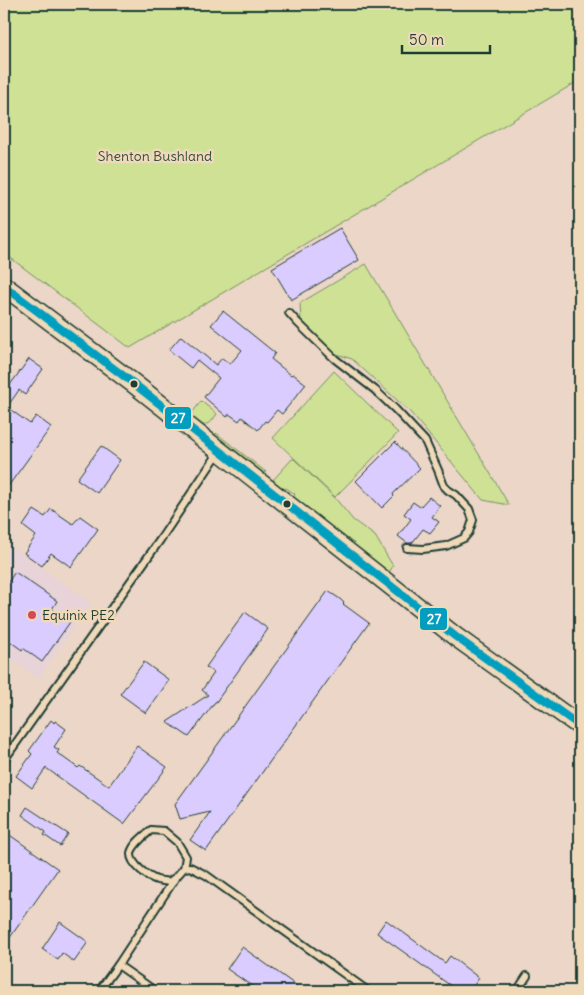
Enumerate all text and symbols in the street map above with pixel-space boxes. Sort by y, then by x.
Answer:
scale bar [402,22,489,54]
text: 50 m [409,30,444,49]
park label: Shenton Bushland [98,147,212,165]
unlabelled marker [129,379,139,389]
line badge: 27 [164,406,192,430]
text: 27 [171,409,185,427]
unlabelled marker [282,499,292,509]
place label: Equinix PE2 [42,606,115,624]
line badge: 27 [419,607,448,631]
marker: Equinix PE2 [26,609,38,621]
text: 27 [427,610,441,628]

